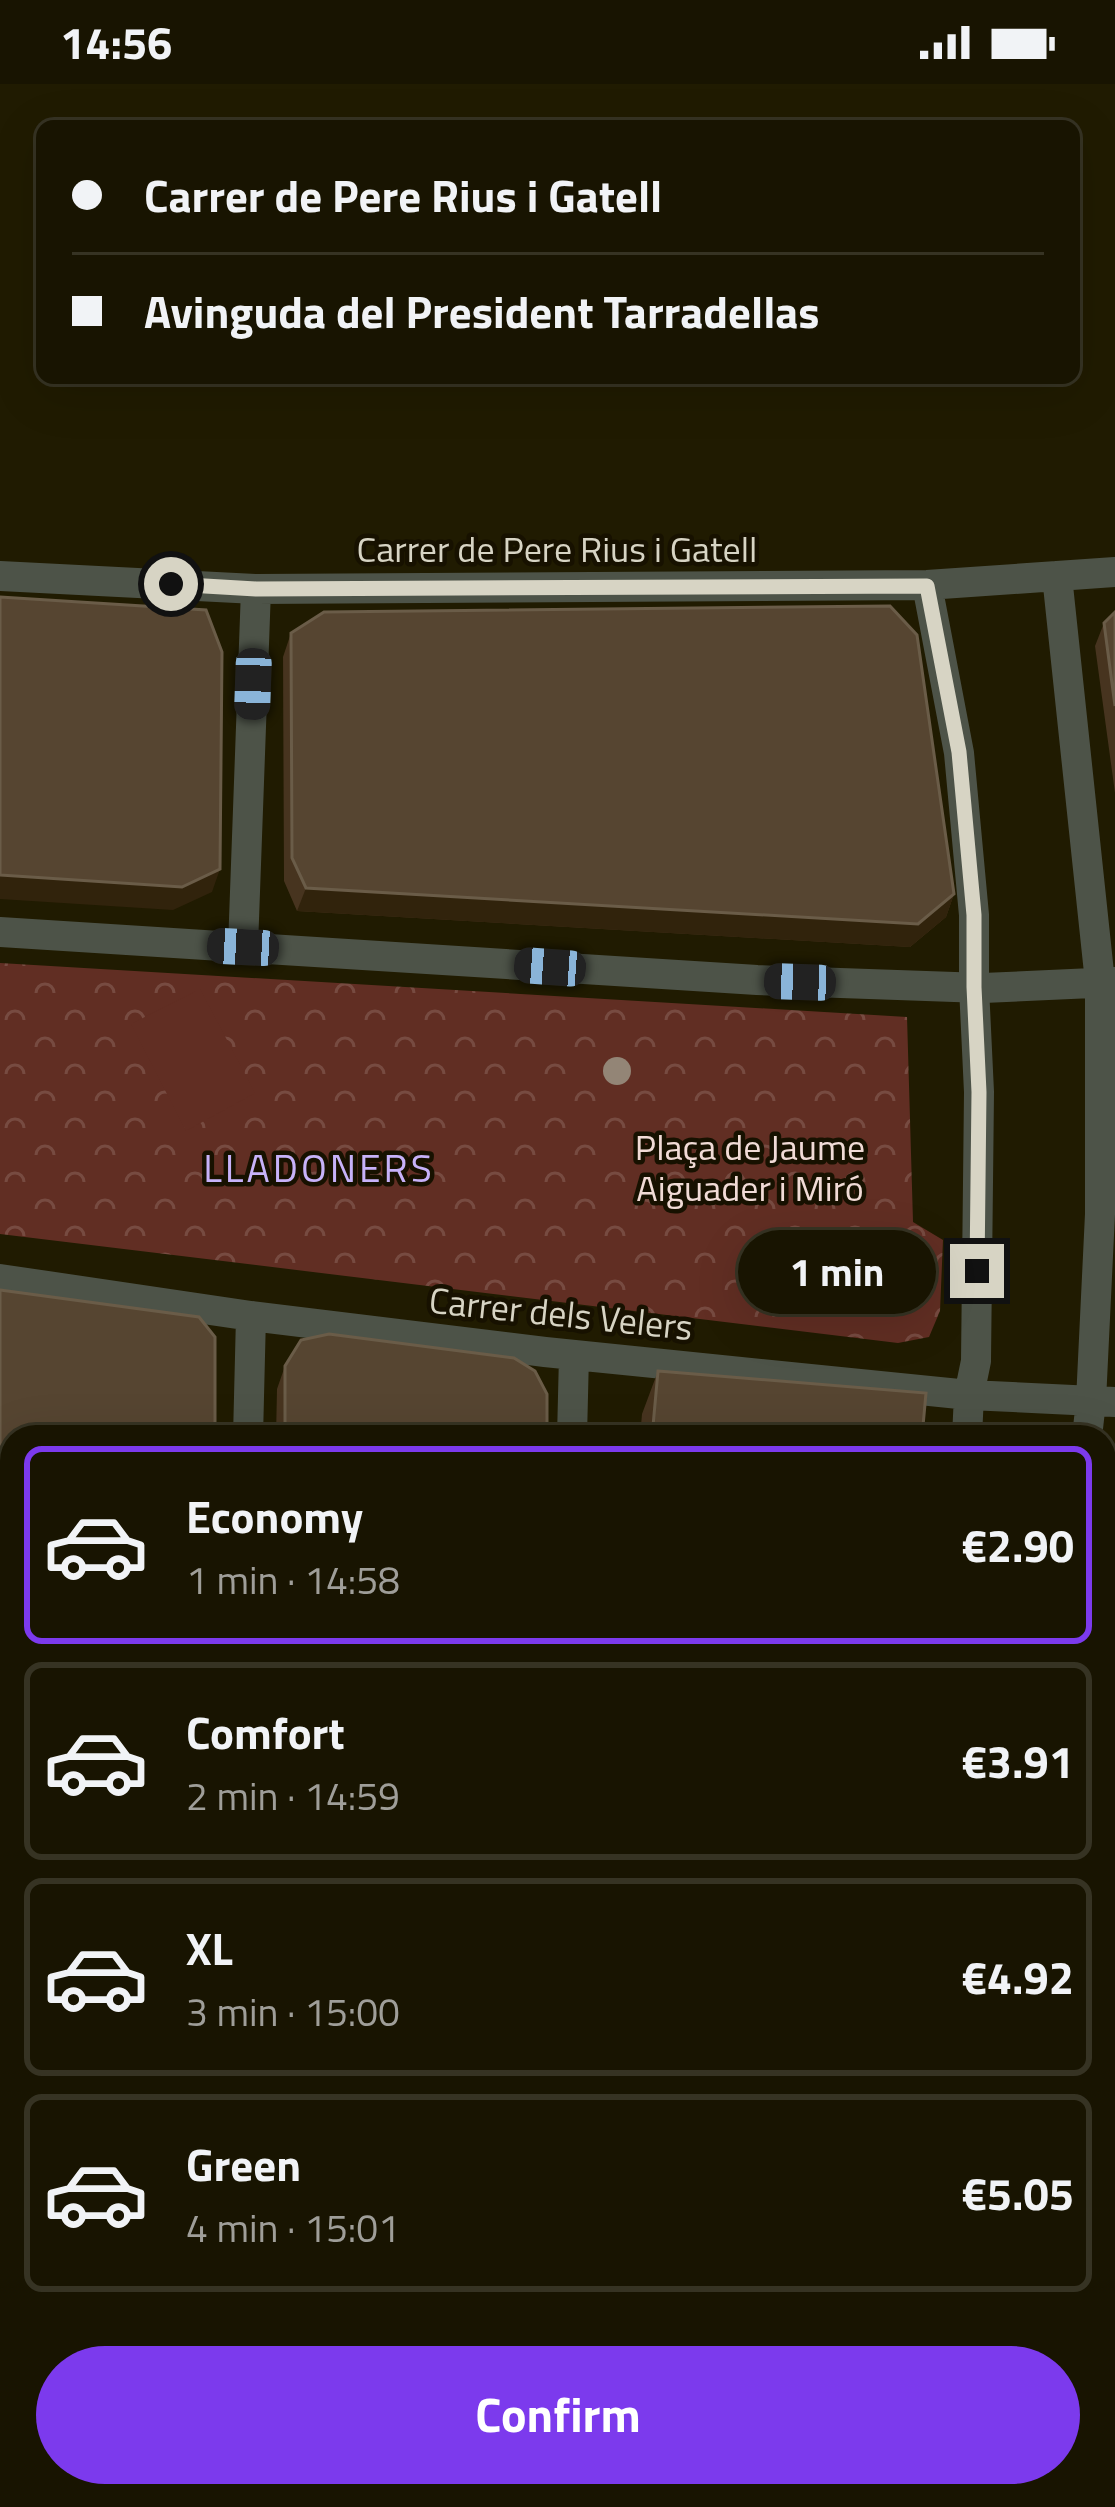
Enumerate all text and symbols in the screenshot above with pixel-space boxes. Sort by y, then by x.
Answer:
text: 14:56 [60,8,172,76]
text: Carrer de Pere Rius i Gatell [144,161,662,229]
text: Avinguda del President Tarradellas [144,277,820,345]
street label: Carrer de Pere Rius i Gatell [357,521,757,576]
route start [144,557,198,611]
car [234,647,272,721]
car [206,927,280,967]
car [513,947,587,987]
car [763,963,837,1001]
park label: Plaça de Jaume Aiguader i Miró [635,1119,865,1215]
district label: LLADONERS [203,1138,435,1197]
callout: 1 min [737,1229,935,1313]
text: 1 min [790,1242,884,1301]
route end [950,1244,1004,1298]
street label: Carrer dels Velers [427,1272,695,1354]
text: Economy [186,1482,363,1550]
icon: car [42,1491,150,1599]
text: €2.90 [962,1511,1074,1579]
text: 1 min · 14:58 [186,1550,400,1609]
text: Comfort [186,1698,345,1766]
icon: car [42,1707,150,1815]
text: €3.91 [962,1727,1074,1795]
text: 2 min · 14:59 [186,1766,400,1825]
text: XL [186,1914,233,1982]
icon: car [42,1923,150,2031]
text: €4.92 [962,1943,1074,2011]
text: 3 min · 15:00 [186,1982,400,2041]
text: Green [186,2130,301,2198]
icon: car [42,2139,150,2247]
text: €5.05 [962,2159,1074,2227]
text: 4 min · 15:01 [186,2198,400,2257]
button: Confirm [36,2346,1080,2484]

